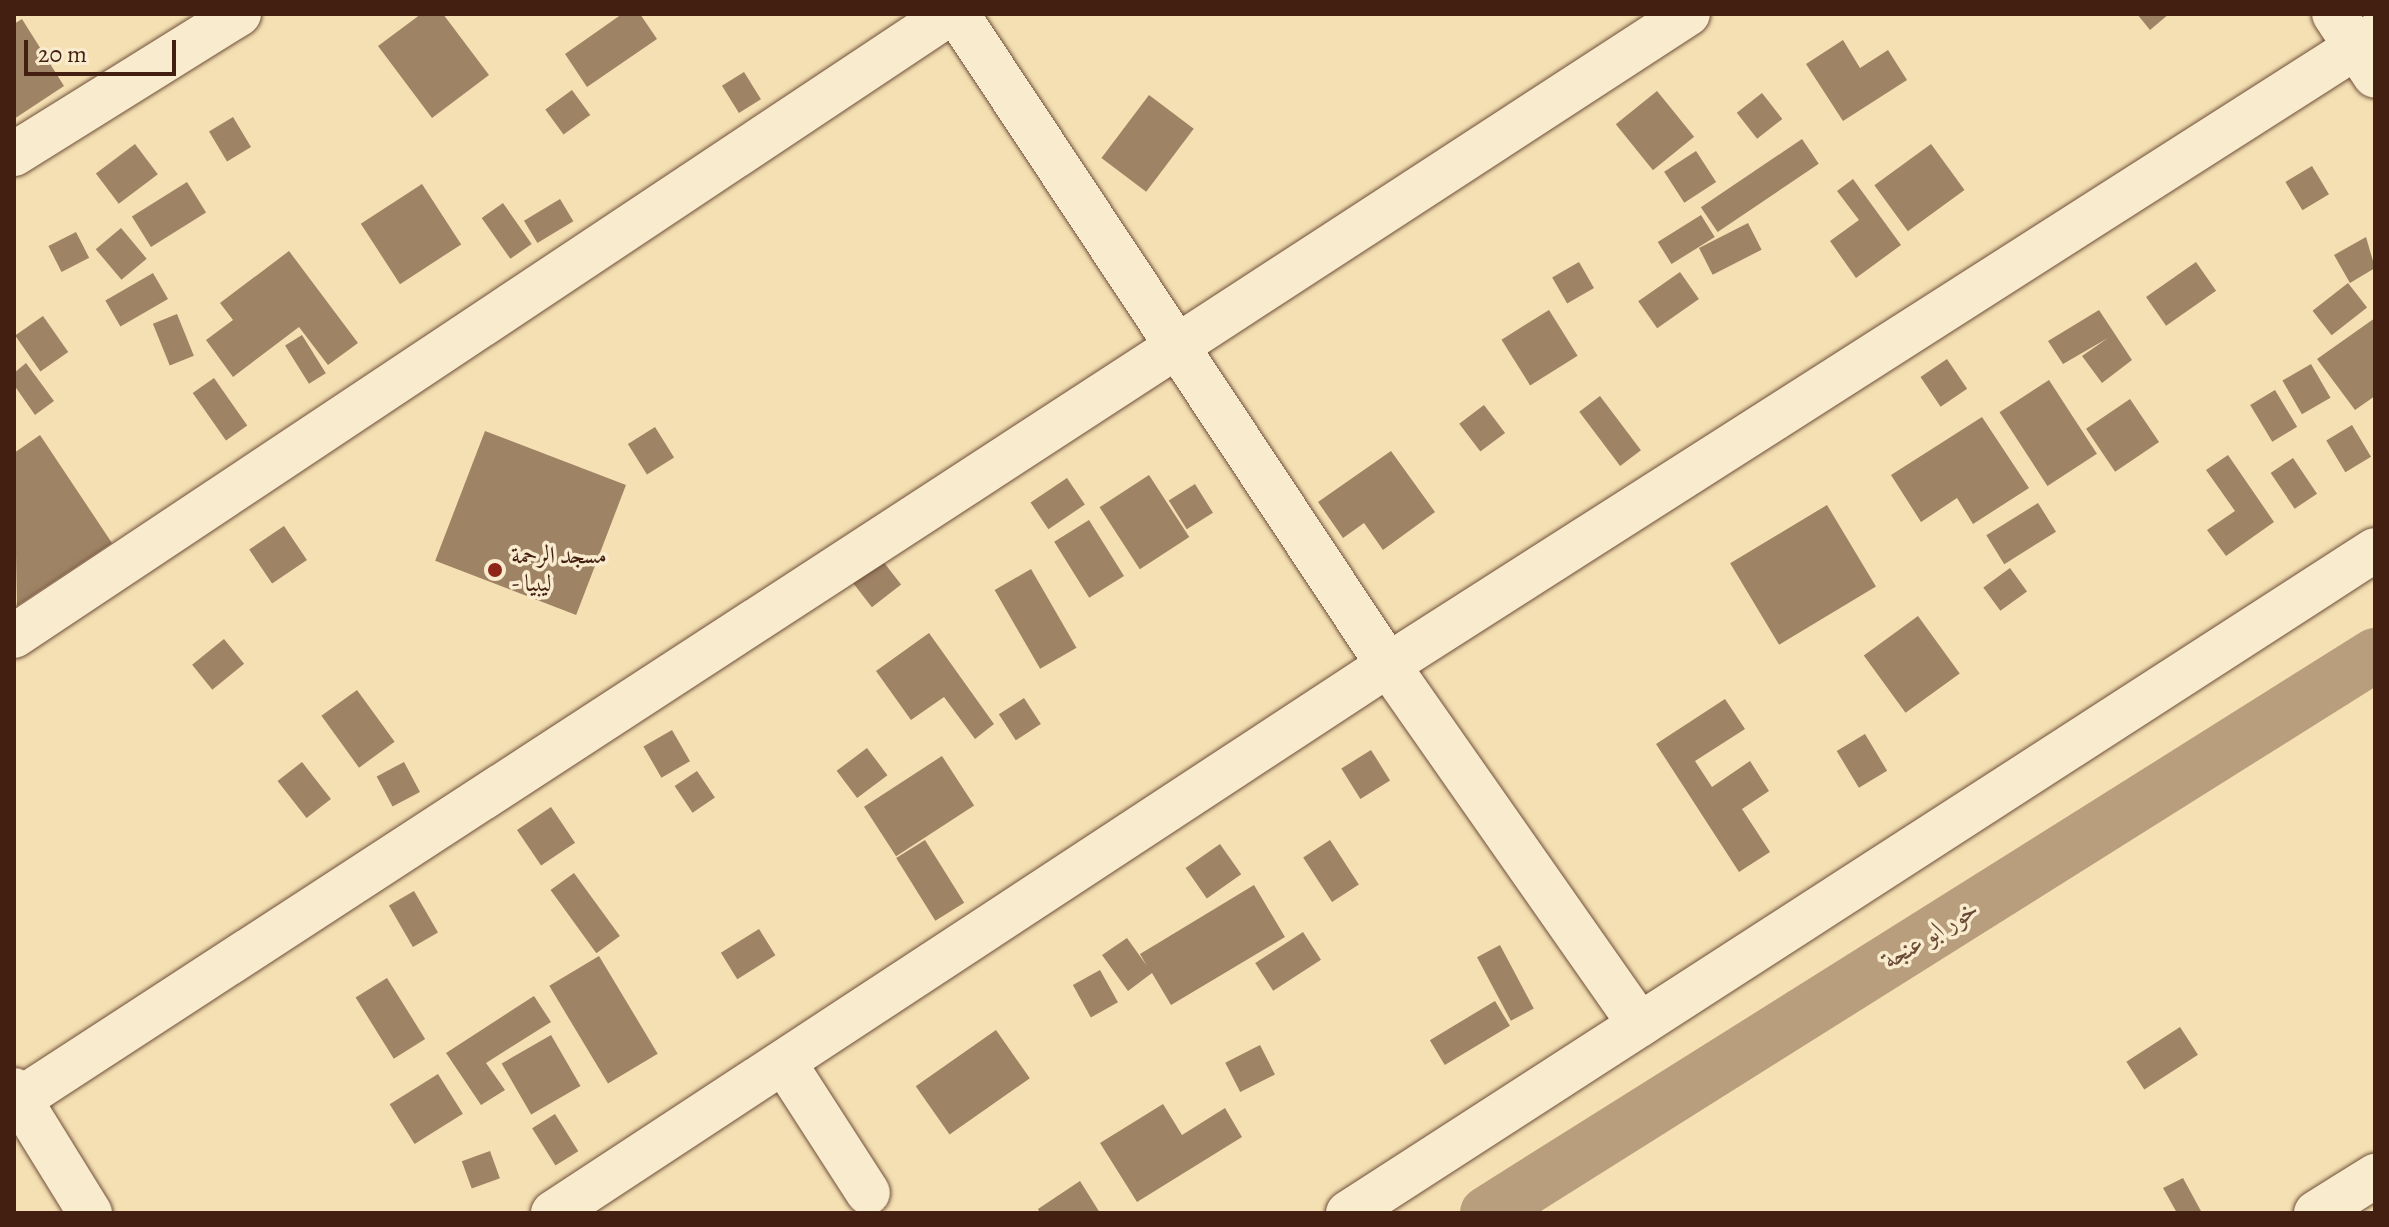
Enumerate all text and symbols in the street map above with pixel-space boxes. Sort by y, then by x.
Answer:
scale bar [28,24,180,74]
text: 20 m [38,38,87,70]
place label: مسجد الرحمة - ليبيا [511,542,607,598]
marker: مسجد الرحمة - ليبيا [486,561,504,579]
water label: خور ابو عنجة [1877,892,1985,976]

